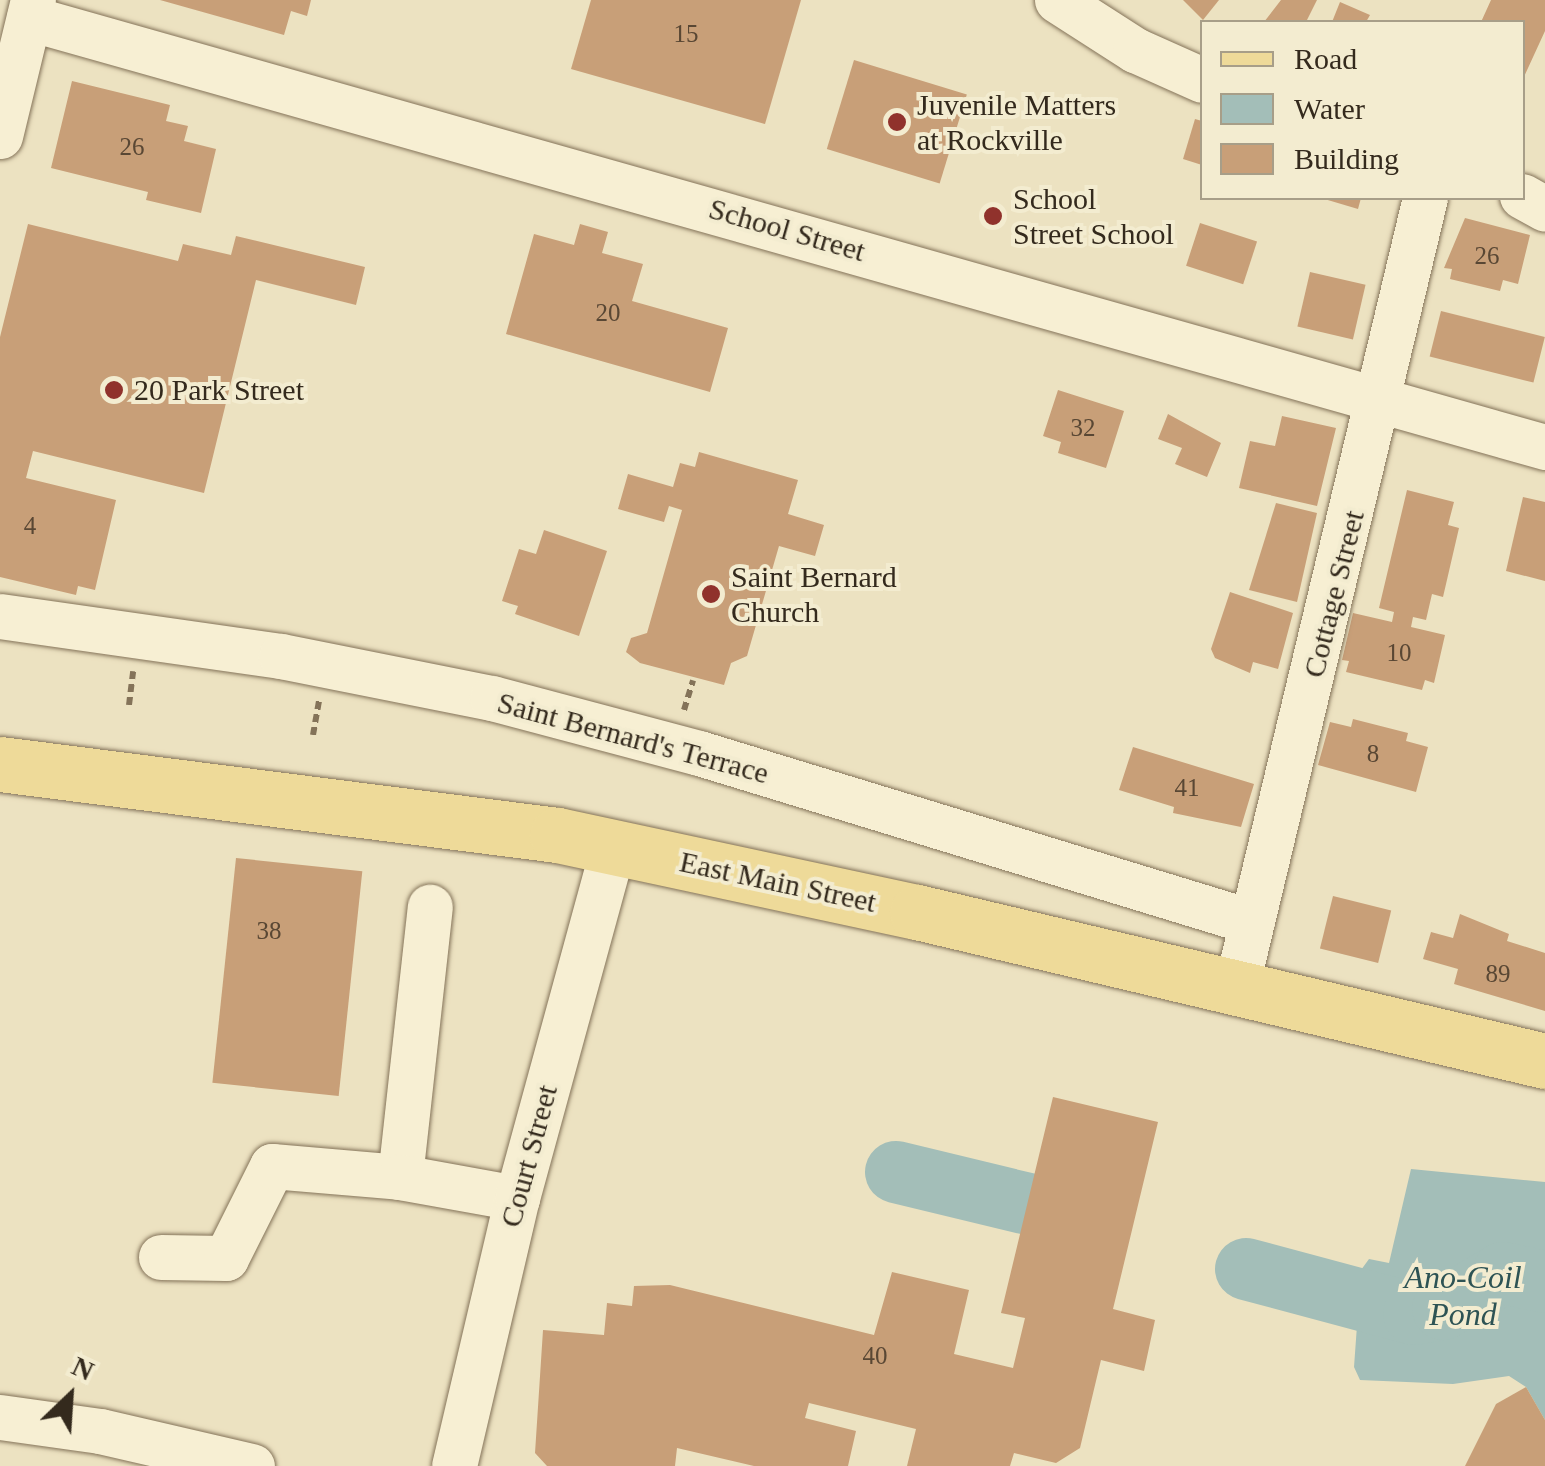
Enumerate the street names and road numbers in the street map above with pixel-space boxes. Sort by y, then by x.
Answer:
street label: School Street [705,191,869,269]
street label: Cottage Street [1296,507,1372,681]
street label: Saint Bernard's Terrace [493,684,773,792]
street label: East Main Street [676,844,880,920]
street label: Court Street [493,1081,565,1231]

